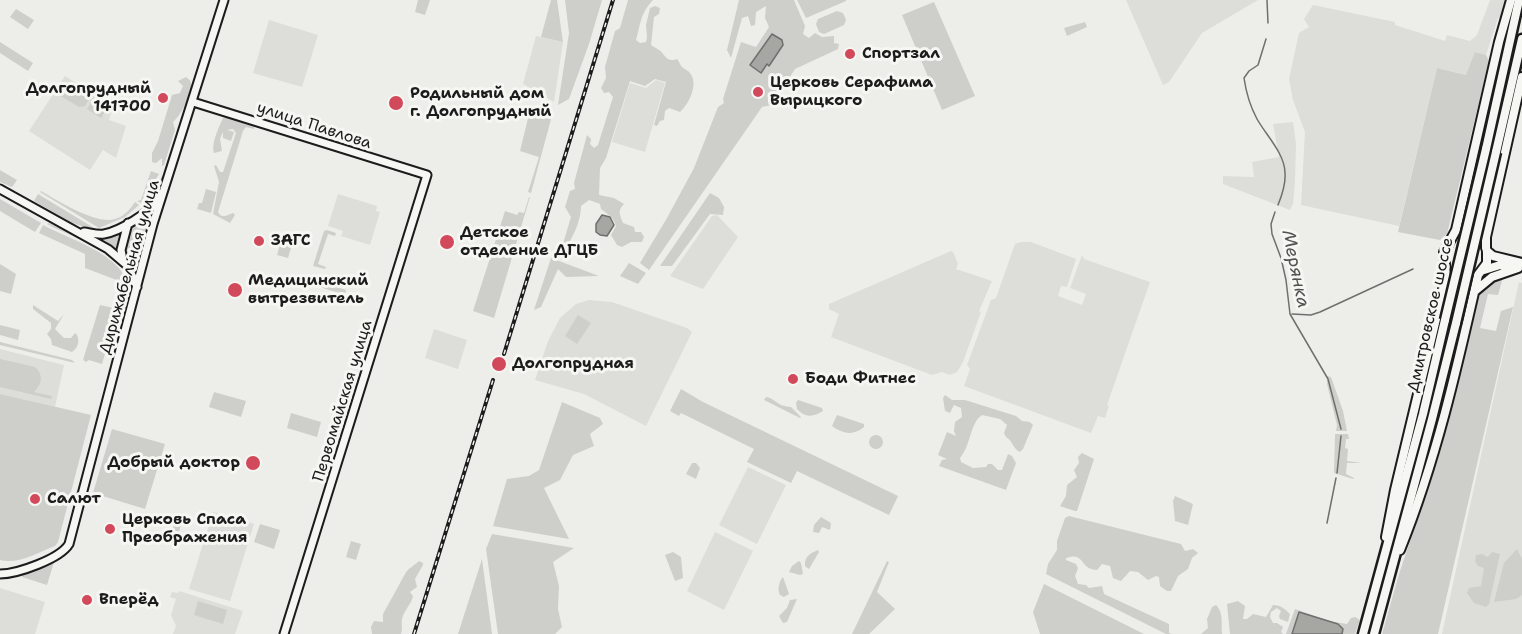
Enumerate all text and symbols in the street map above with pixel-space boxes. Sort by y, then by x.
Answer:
place label: Спортзал [862,44,940,64]
marker: Спортзал [843,47,857,61]
place label: Церковь Серафима Вырицкого [770,73,933,111]
place label: Долгопрудный 141700 [26,79,151,117]
place label: Родильный дом г. Долгопрудный [410,84,551,122]
marker: Церковь Серафима Вырицкого [751,85,765,99]
marker: Долгопрудный 141700 [156,91,170,105]
marker: Родильный дом г. Долгопрудный [387,94,405,112]
street label: улица Павлова [254,98,374,154]
street label: Дирижабельная улица [96,178,164,356]
place label: Детское отделение ДГЦБ [460,223,598,261]
water label: Мерянка [1276,228,1314,310]
place label: ЗАГС [271,231,311,251]
marker: Детское отделение ДГЦБ [438,233,456,251]
marker: ЗАГС [252,234,266,248]
street label: Дмитровское шоссе [1404,236,1458,394]
place label: Медицинский вытрезвитель [248,271,368,309]
marker: Медицинский вытрезвитель [226,281,244,299]
street label: Первомайская улица [309,318,377,484]
place label: Долгопрудная [512,354,634,374]
marker: Долгопрудная [490,355,508,373]
place label: Боди Фитнес [805,369,916,389]
marker: Боди Фитнес [786,372,800,386]
place label: Добрый доктор [107,453,240,473]
marker: Добрый доктор [244,454,262,472]
place label: Салют [47,489,101,509]
marker: Салют [28,492,42,506]
place label: Церковь Спаса Преображения [122,510,248,548]
marker: Церковь Спаса Преображения [103,522,117,536]
place label: Вперёд [99,590,159,610]
marker: Вперёд [80,593,94,607]

